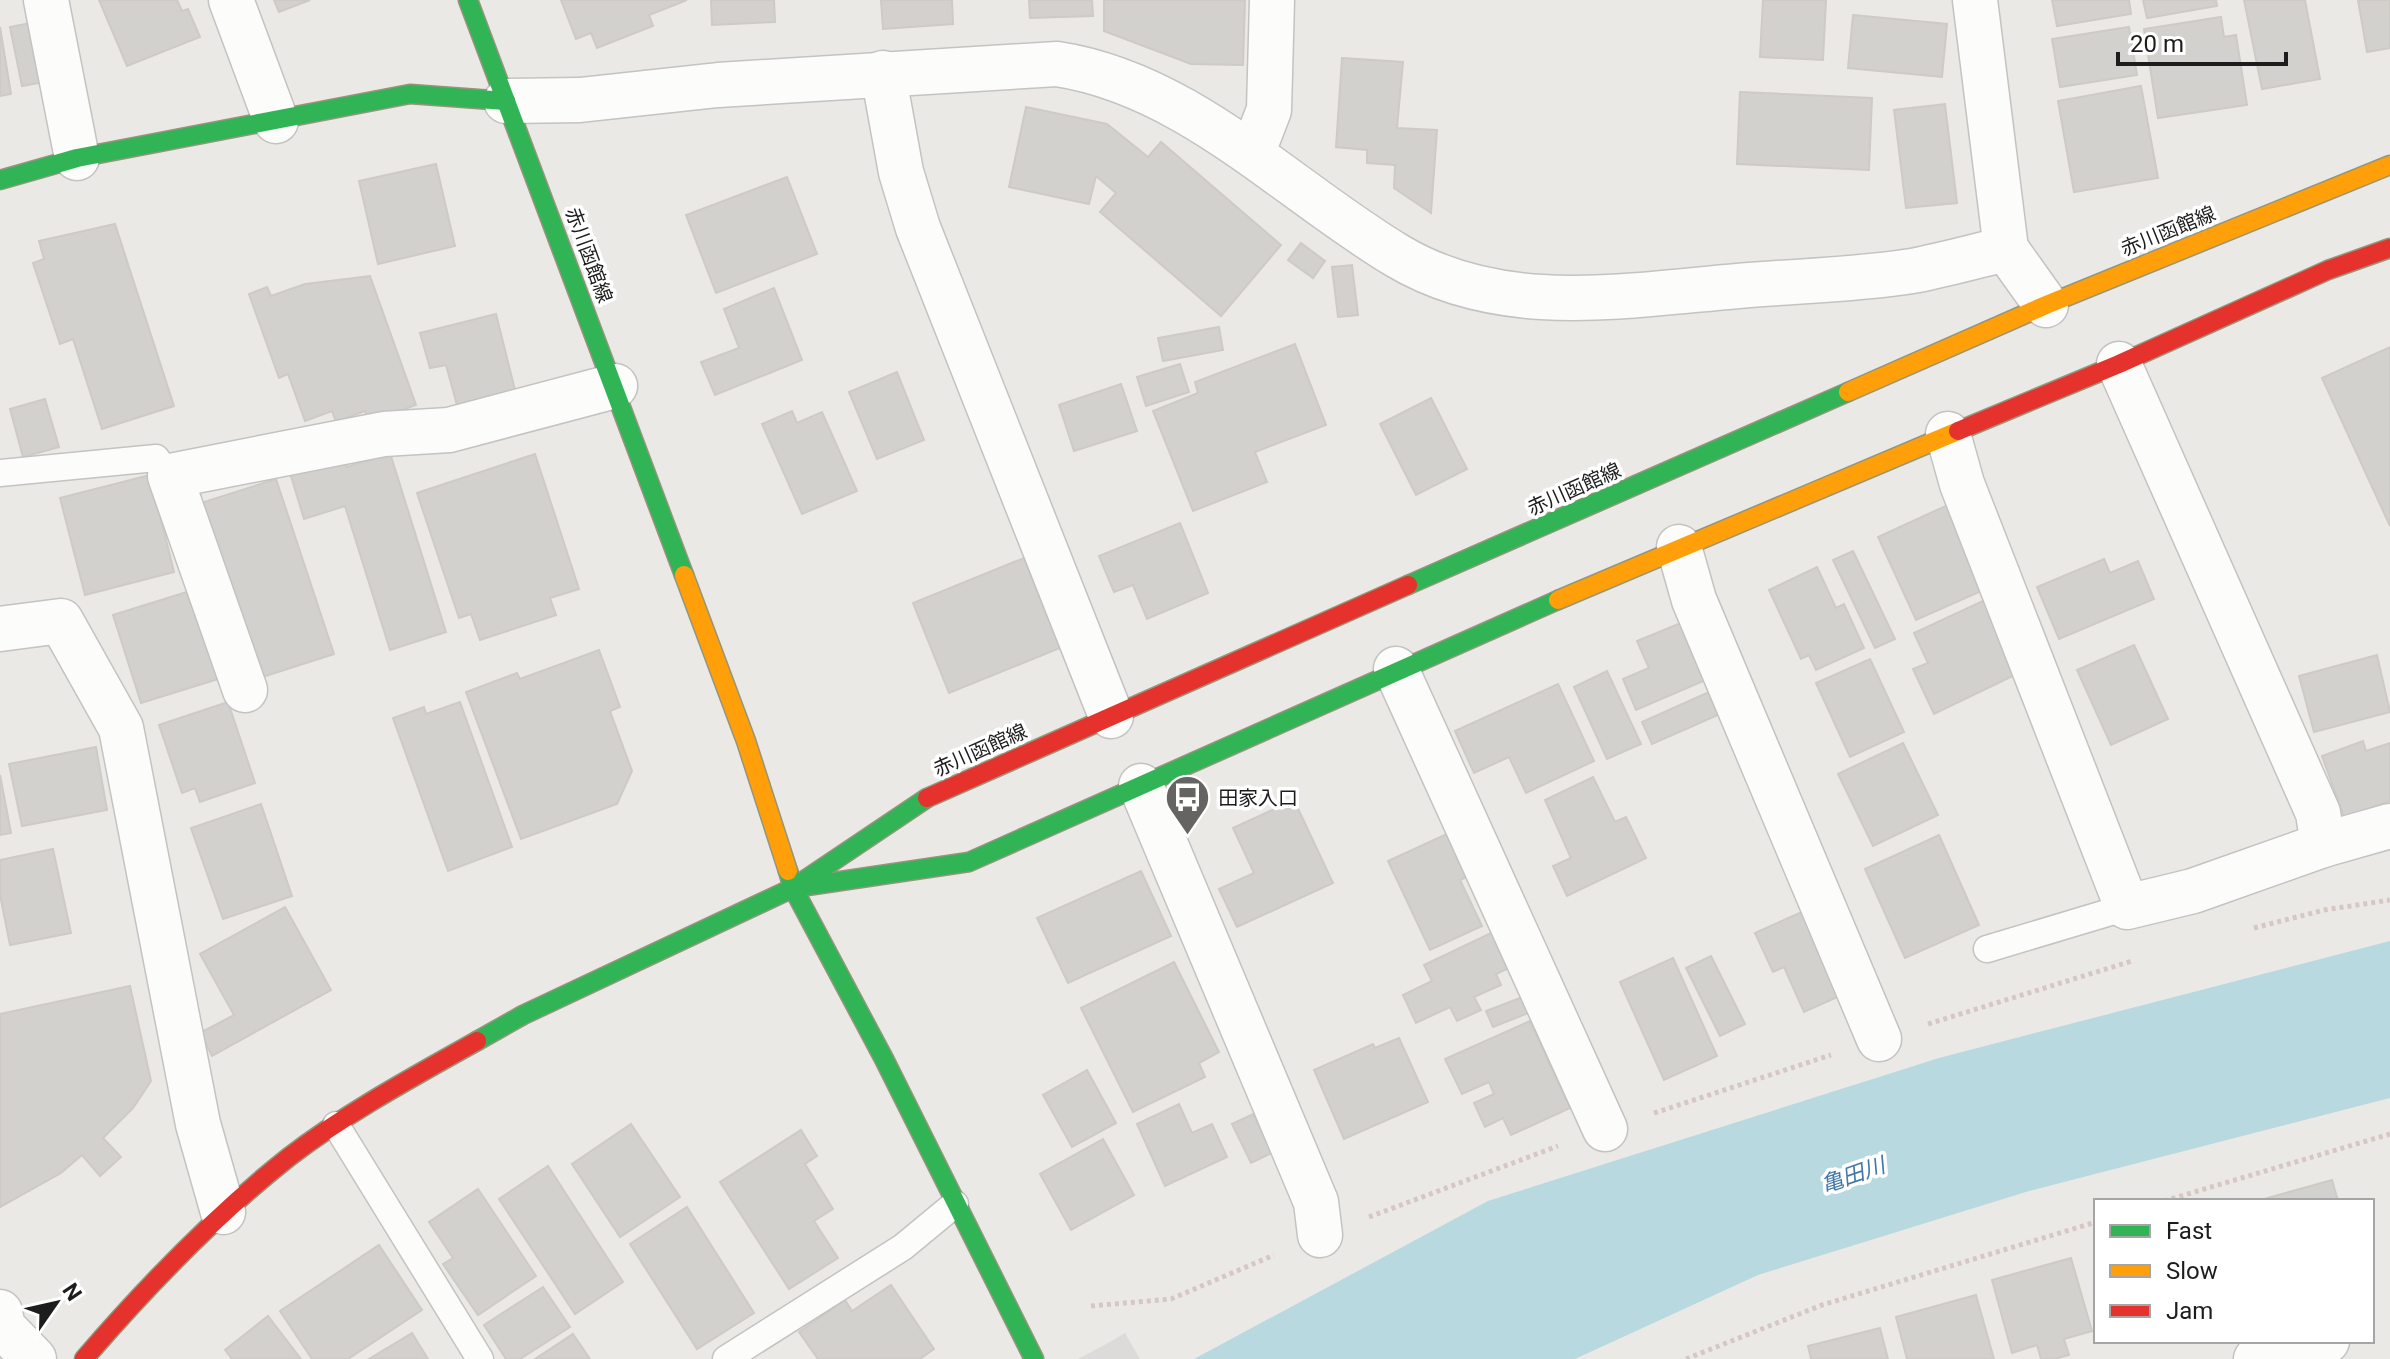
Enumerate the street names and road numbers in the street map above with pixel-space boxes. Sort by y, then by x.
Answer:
street label: 赤川函館線 [2117,201,2219,261]
street label: 赤川函館線 [561,204,617,306]
street label: 赤川函館線 [1523,458,1625,520]
street label: 赤川函館線 [929,719,1031,781]

